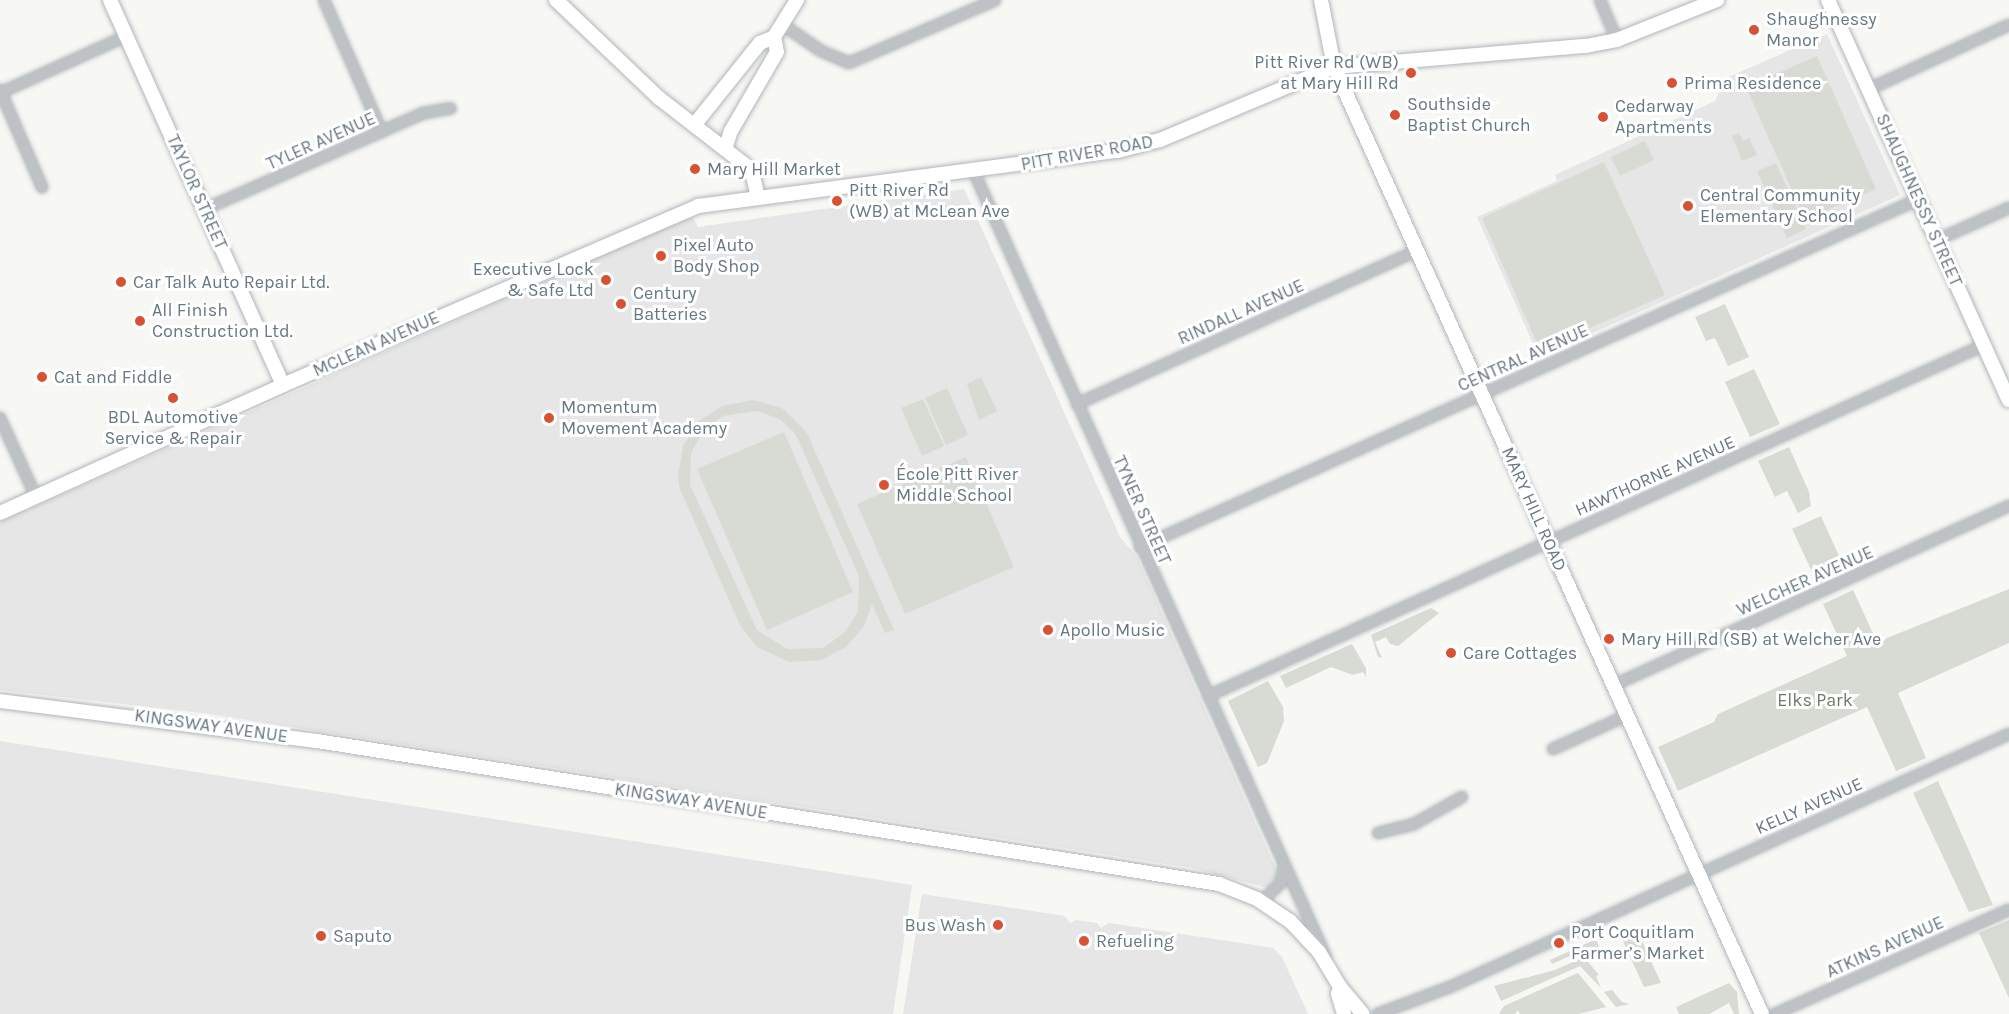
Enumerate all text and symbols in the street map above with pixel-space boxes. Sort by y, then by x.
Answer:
place label: Shaughnessy Manor [1766,9,1877,52]
marker: Shaughnessy Manor [1747,23,1761,37]
place label: Pitt River Rd (WB) at Mary Hill Rd [1254,52,1399,94]
marker: Pitt River Rd (WB) at Mary Hill Rd [1404,66,1418,80]
place label: Prima Residence [1684,72,1821,94]
marker: Prima Residence [1665,76,1679,90]
place label: Southside Baptist Church [1407,94,1531,136]
place label: Cedarway Apartments [1615,96,1712,138]
street label: TYLER AVENUE [263,107,379,175]
marker: Southside Baptist Church [1388,108,1402,122]
marker: Cedarway Apartments [1596,110,1610,124]
street label: SHAUGHNESSY STREET [1871,110,1967,290]
street label: TAYLOR STREET [162,131,232,253]
street label: PITT RIVER ROAD [1019,131,1155,175]
place label: Mary Hill Market [707,158,841,180]
marker: Mary Hill Market [688,162,702,176]
place label: Pitt River Rd (WB) at McLean Ave [849,180,1010,222]
place label: Central Community Elementary School [1700,185,1860,228]
marker: Pitt River Rd (WB) at McLean Ave [830,194,844,208]
marker: Central Community Elementary School [1681,199,1695,213]
place label: Pixel Auto Body Shop [673,235,759,278]
marker: Pixel Auto Body Shop [654,249,668,263]
place label: Executive Lock & Safe Ltd [473,259,594,302]
place label: Car Talk Auto Repair Ltd. [133,271,330,293]
marker: Executive Lock & Safe Ltd [599,273,613,287]
street label: RINDALL AVENUE [1175,274,1307,350]
marker: Car Talk Auto Repair Ltd. [114,275,128,289]
place label: Century Batteries [633,283,707,326]
marker: Century Batteries [614,297,628,311]
place label: All Finish Construction Ltd. [152,300,293,342]
street label: MCLEAN AVENUE [309,306,443,382]
marker: All Finish Construction Ltd. [133,314,147,328]
street label: CENTRAL AVENUE [1454,320,1592,396]
place label: Cat and Fiddle [54,366,172,388]
marker: Cat and Fiddle [35,370,49,384]
marker: BDL Automotive Service & Repair [166,391,180,405]
place label: Momentum Movement Academy [561,397,727,440]
place label: BDL Automotive Service & Repair [104,407,242,450]
marker: Momentum Movement Academy [542,411,556,425]
street label: HAWTHORNE AVENUE [1572,431,1738,521]
street label: MARY HILL ROAD [1497,443,1571,575]
street label: TYNER STREET [1108,452,1176,568]
place label: École Pitt River Middle School [896,464,1018,506]
marker: École Pitt River Middle School [877,478,891,492]
street label: WELCHER AVENUE [1733,541,1877,621]
place label: Apollo Music [1060,619,1165,641]
marker: Apollo Music [1041,623,1055,637]
place label: Mary Hill Rd (SB) at Welcher Ave [1621,628,1881,650]
marker: Mary Hill Rd (SB) at Welcher Ave [1602,632,1616,646]
place label: Care Cottages [1463,642,1577,664]
marker: Care Cottages [1444,646,1458,660]
park label: Elks Park [1777,689,1853,711]
street label: KINGSWAY AVENUE [133,705,289,747]
street label: KELLY AVENUE [1752,773,1866,839]
street label: KINGSWAY AVENUE [613,778,769,824]
street label: ATKINS AVENUE [1823,911,1947,983]
place label: Bus Wash [904,914,986,936]
marker: Bus Wash [991,918,1005,932]
place label: Port Coquitlam Farmer’s Market [1571,922,1704,964]
place label: Saputo [333,925,392,947]
marker: Saputo [314,929,328,943]
place label: Refueling [1096,930,1174,952]
marker: Refueling [1077,934,1091,948]
marker: Port Coquitlam Farmer’s Market [1552,936,1566,950]

